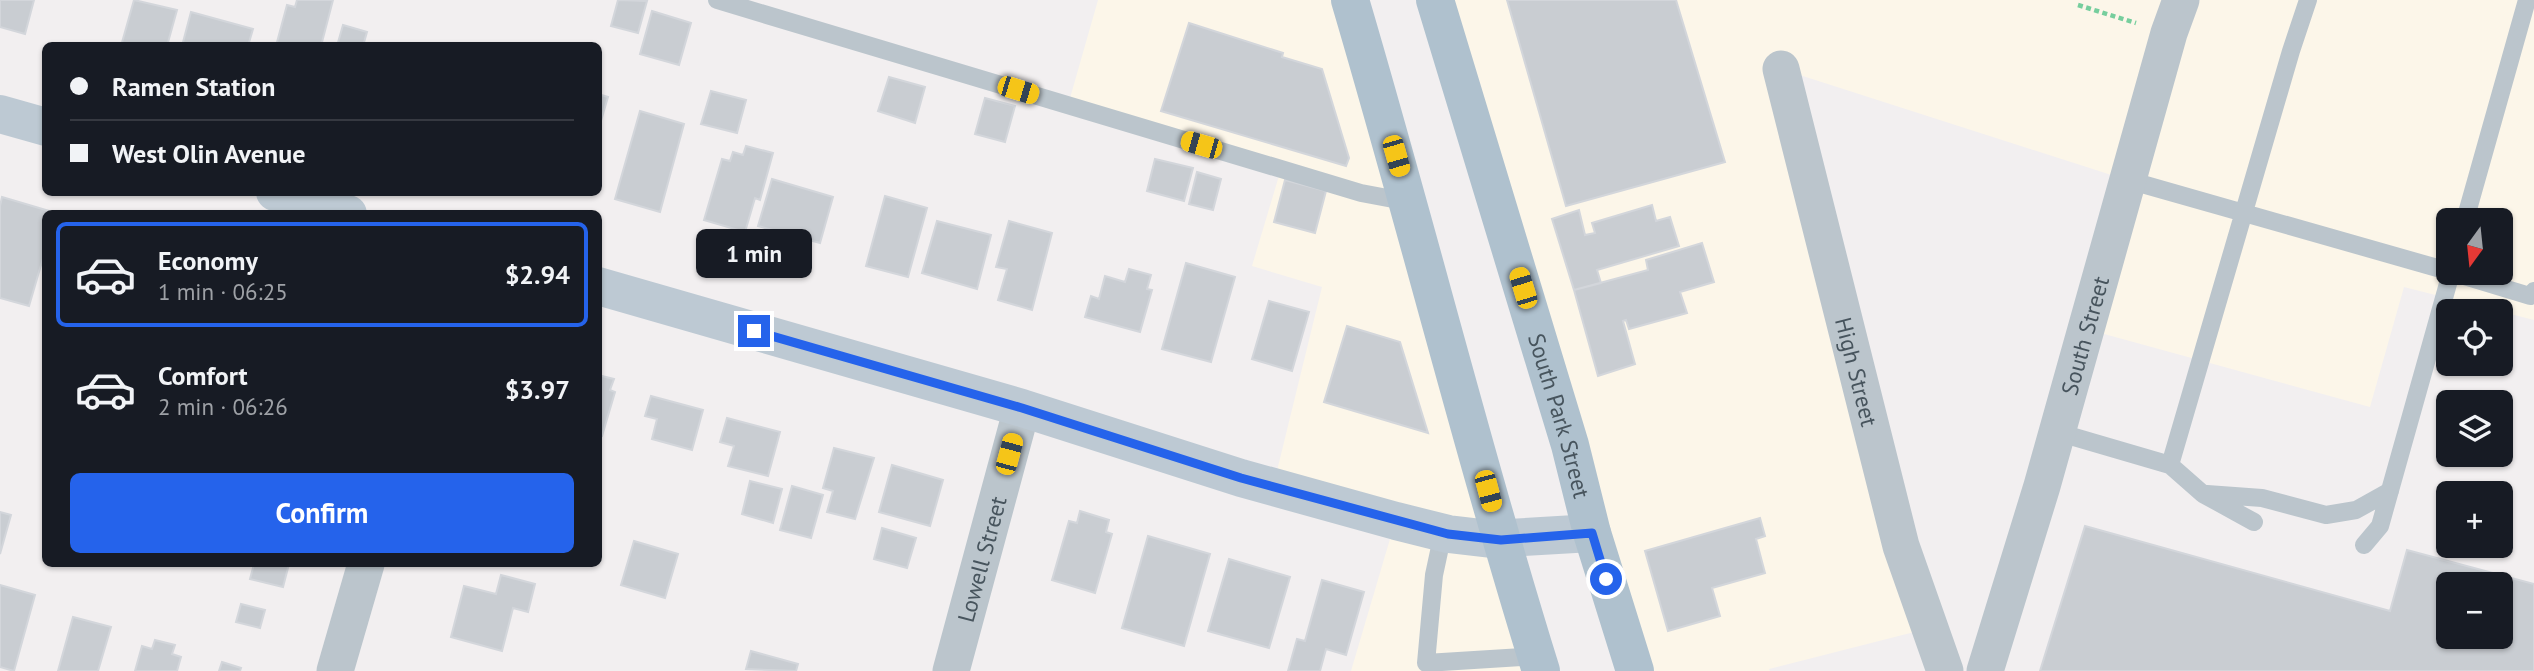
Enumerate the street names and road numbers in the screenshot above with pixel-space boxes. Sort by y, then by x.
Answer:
street label: South Street [2054,272,2115,398]
street label: High Street [1829,314,1885,429]
street label: South Park Street [1522,330,1597,501]
street label: Lowell Street [950,493,1012,625]

